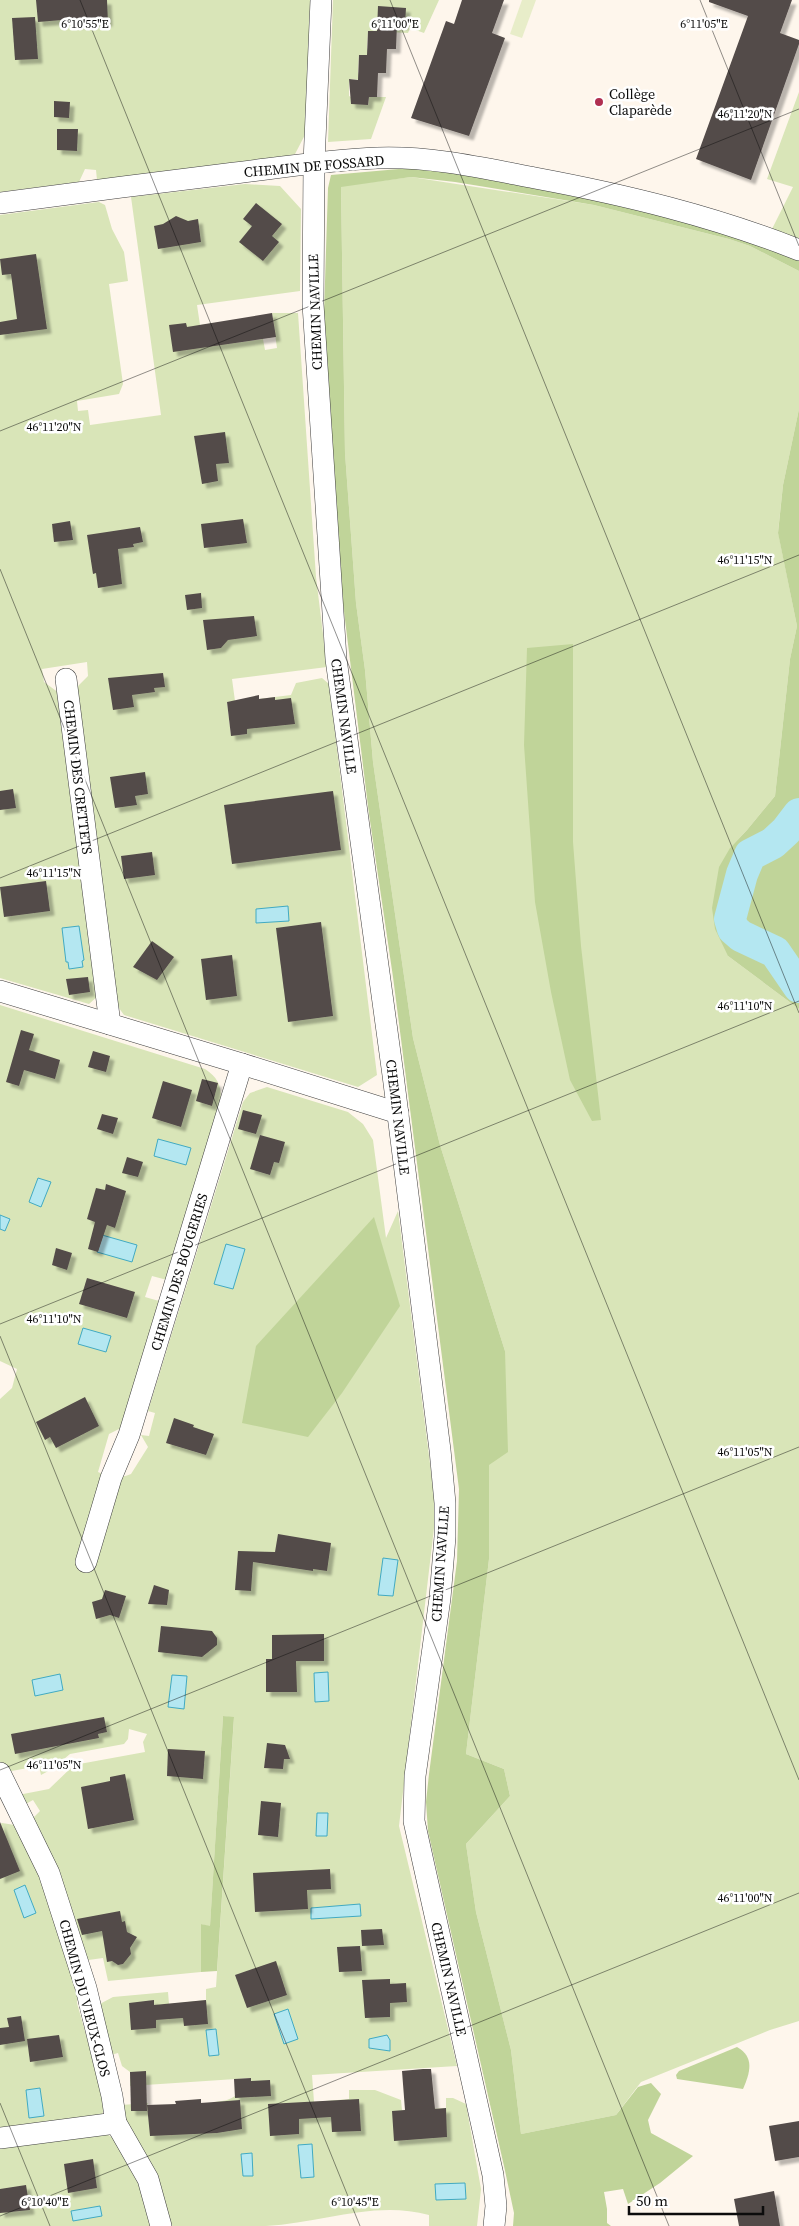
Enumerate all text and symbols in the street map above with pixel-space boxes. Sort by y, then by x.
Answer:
text: 6°10'55"E [61,16,109,32]
text: 6°11'00"E [371,16,419,32]
text: 6°11'05"E [680,16,728,32]
place label: Collège Claparède [609,84,672,120]
marker: Collège Claparède [593,96,605,108]
text: 46°11'20"N [717,106,773,122]
street label: CHEMIN DE FOSSARD [243,150,385,182]
street label: CHEMIN NAVILLE [303,254,327,370]
text: 46°11'20"N [26,419,82,435]
text: 46°11'15"N [717,552,773,568]
street label: CHEMIN NAVILLE [326,657,362,775]
street label: CHEMIN DES CRETTETS [59,699,97,855]
text: 46°11'15"N [26,865,82,881]
text: 46°11'10"N [717,998,773,1014]
street label: CHEMIN NAVILLE [381,1058,415,1176]
street label: CHEMIN DES BOUGERIES [145,1191,213,1353]
text: 46°11'10"N [26,1311,82,1327]
text: 46°11'05"N [717,1444,773,1460]
street label: CHEMIN NAVILLE [426,1505,454,1623]
text: 46°11'05"N [26,1757,82,1773]
text: 46°11'00"N [717,1890,773,1906]
street label: CHEMIN DU VIEUX-CLOS [54,1917,116,2079]
street label: CHEMIN NAVILLE [426,1920,472,2038]
scale bar [629,2184,763,2216]
text: 50 m [636,2190,668,2211]
text: 6°10'40"E [21,2194,69,2210]
text: 6°10'45"E [331,2194,379,2210]

